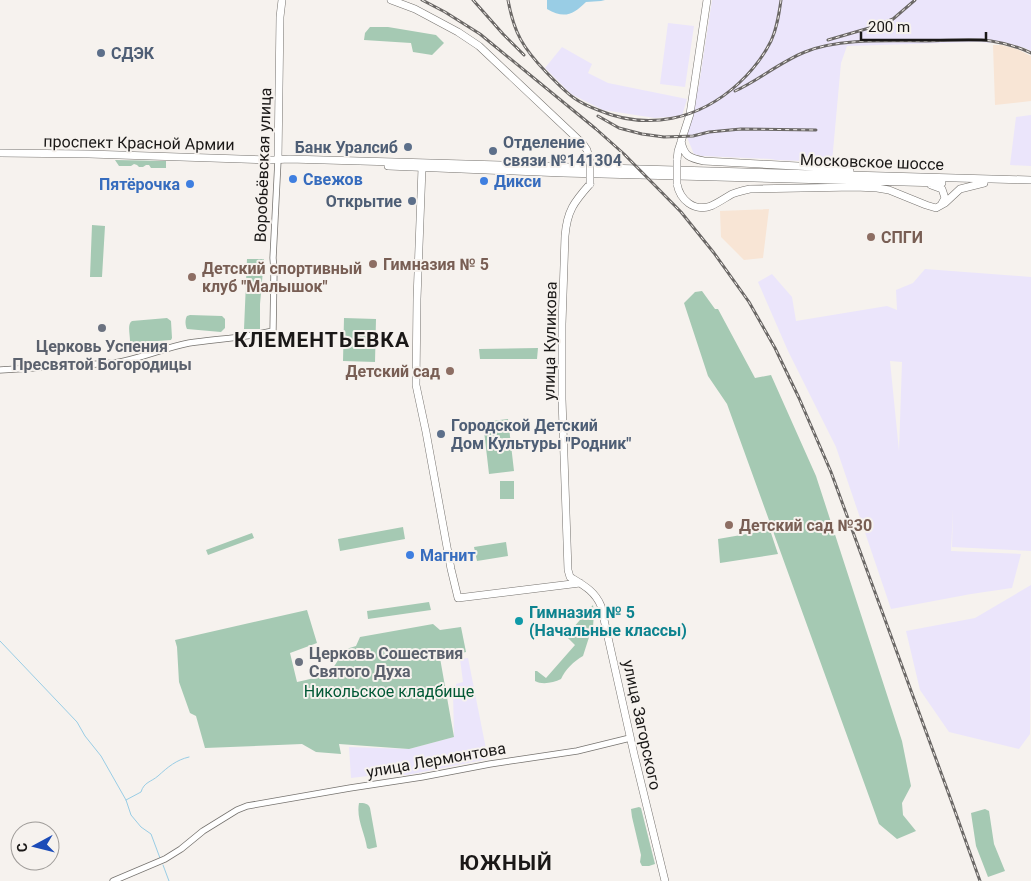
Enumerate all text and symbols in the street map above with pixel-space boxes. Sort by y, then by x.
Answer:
scale bar [861,10,986,42]
text: 200 m [868,18,910,36]
place label: СДЭК [111,44,155,63]
marker: СДЭК [95,47,107,59]
street label: Воробьёвская улица [251,87,275,243]
street label: проспект Красной Армии [43,132,235,154]
place label: Отделение связи №141304 [503,133,622,170]
place label: Банк Уралсиб [295,138,398,157]
marker: Банк Уралсиб [402,141,414,153]
marker: Отделение связи №141304 [487,145,499,157]
street label: Московское шоссе [800,150,944,174]
place label: Свежов [303,170,363,189]
place label: Дикси [494,172,541,191]
marker: Свежов [287,173,299,185]
place label: Пятёрочка [99,175,180,194]
marker: Дикси [478,175,490,187]
marker: Пятёрочка [184,178,196,190]
place label: Открытие [326,192,402,211]
marker: Открытие [406,195,418,207]
place label: СПГИ [881,228,923,247]
marker: СПГИ [865,231,877,243]
place label: Гимназия № 5 [383,255,489,274]
marker: Гимназия № 5 [367,258,379,270]
place label: Детский спортивный клуб "Малышок" [202,259,362,296]
marker: Детский спортивный клуб "Малышок" [186,271,198,283]
street label: улица Куликова [539,281,561,401]
marker: Церковь Успения Пресвятой Богородицы [96,322,108,334]
district label: КЛЕМЕНТЬЕВКА [234,328,410,352]
place label: Церковь Успения Пресвятой Богородицы [12,337,192,374]
place label: Детский сад [345,362,440,381]
marker: Детский сад [444,365,456,377]
place label: Городской Детский Дом Культуры "Родник" [451,416,631,453]
marker: Городской Детский Дом Культуры "Родник" [435,428,447,440]
place label: Детский сад №30 [739,516,872,535]
marker: Детский сад №30 [723,519,735,531]
place label: Магнит [420,546,476,565]
marker: Магнит [404,549,416,561]
place label: Гимназия № 5 (Начальные классы) [529,603,687,640]
marker: Гимназия № 5 (Начальные классы) [513,615,525,627]
place label: Церковь Сошествия Святого Духа [309,644,463,681]
marker: Церковь Сошествия Святого Духа [293,656,305,668]
street label: улица Загорского [619,658,665,792]
park label: Никольское кладбище [304,682,474,701]
street label: улица Лермонтова [365,738,507,782]
north arrow [10,821,60,871]
text: С [14,842,31,853]
district label: ЮЖНЫЙ [459,851,553,875]

